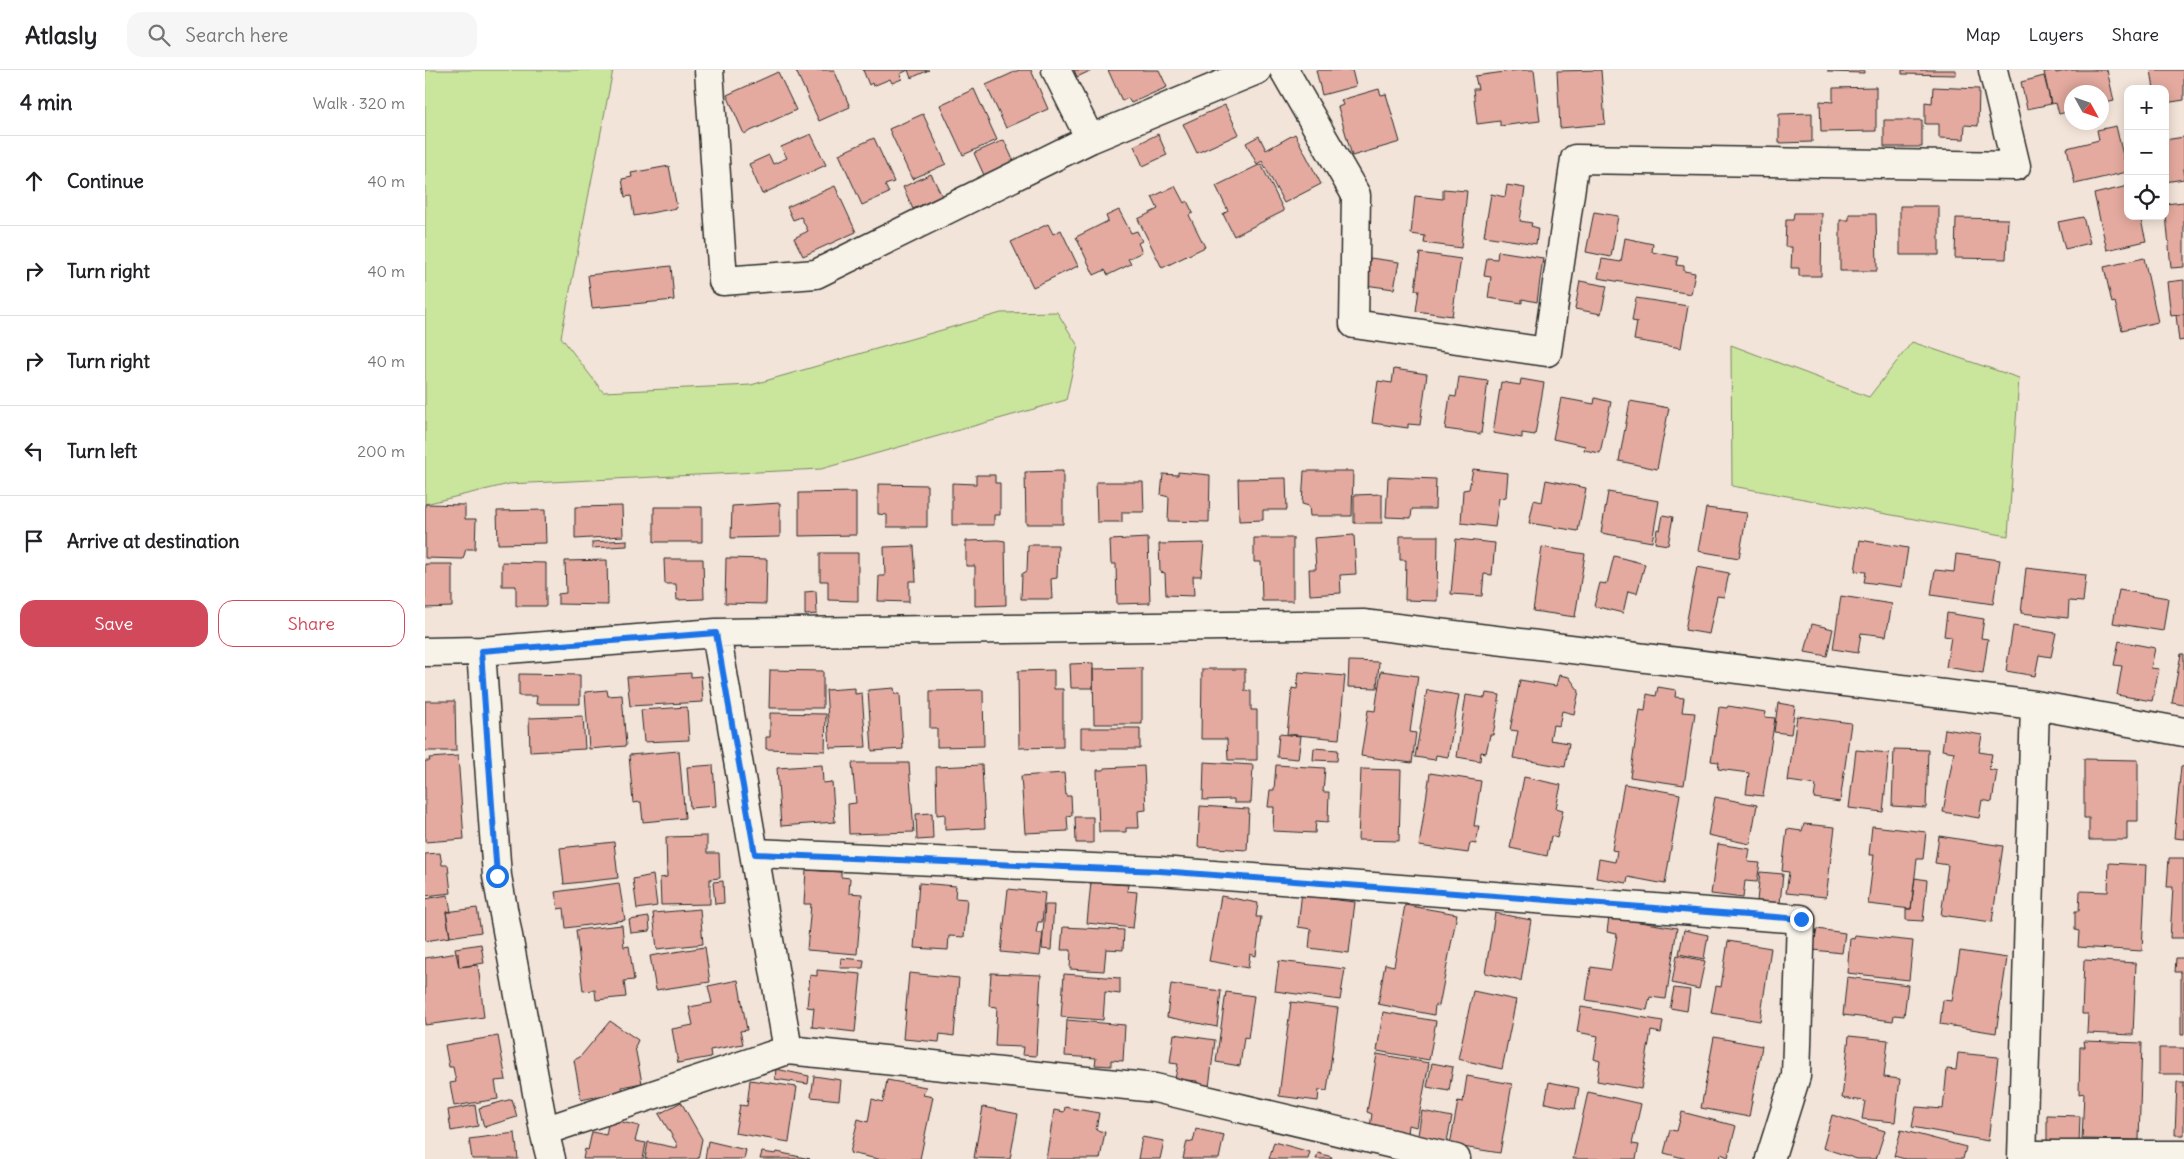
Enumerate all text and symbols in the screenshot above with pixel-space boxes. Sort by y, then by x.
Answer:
search box [127,12,477,57]
text: Atlasly [25,20,97,50]
icon: search [145,21,173,49]
text: Search here [185,23,288,47]
text: Map [1965,23,2000,46]
text: Layers [2028,23,2084,46]
text: Share [2112,23,2159,46]
north arrow [2064,85,2109,130]
map controls [2124,85,2169,220]
button: + [2124,85,2169,130]
text: 4 min [20,89,72,116]
text: Walk · 320 m [313,93,405,113]
button: − [2124,130,2169,175]
icon: ahead [20,167,48,195]
text: Continue [67,169,144,193]
text: 40 m [367,171,405,191]
button: locate [2124,175,2169,220]
icon: right [20,257,48,285]
text: Turn right [67,259,150,283]
text: 40 m [367,261,405,281]
icon: right [20,347,48,375]
text: Turn right [67,349,150,373]
text: 40 m [367,351,405,371]
icon: left [20,437,48,465]
text: Turn left [67,439,137,463]
text: 200 m [357,441,405,461]
icon: arrive [20,527,48,555]
text: Arrive at destination [67,529,240,553]
button: Save [20,600,208,647]
button: Share [218,600,405,647]
route start [486,865,509,888]
route end [1790,908,1813,931]

